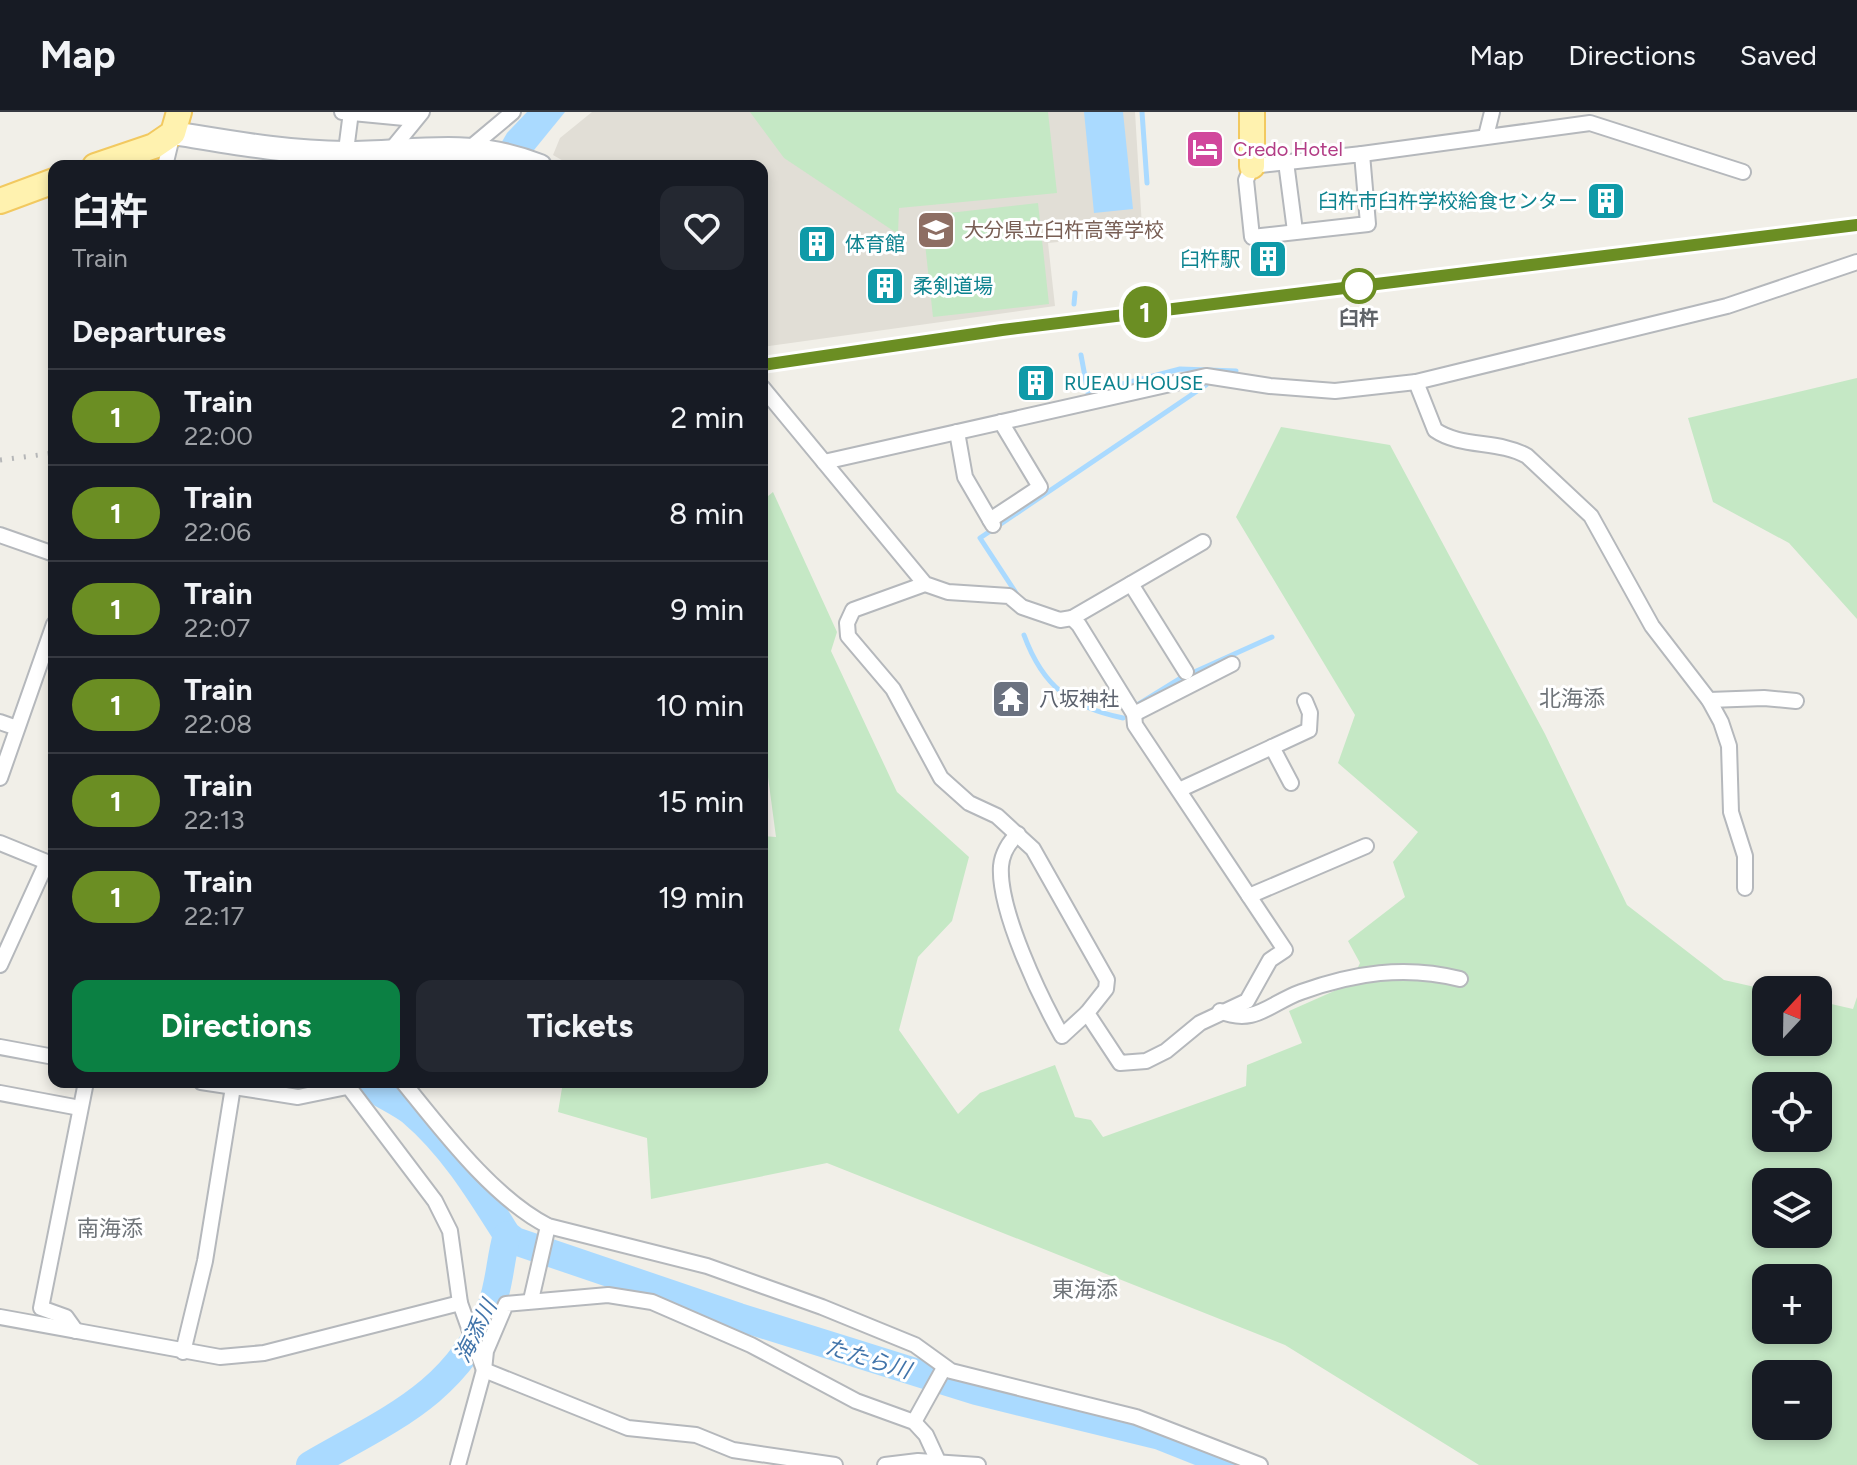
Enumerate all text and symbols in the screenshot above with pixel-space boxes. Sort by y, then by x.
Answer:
text: Map [40,32,116,78]
text: Map [1470,38,1524,72]
text: Directions [1568,38,1696,72]
text: Saved [1740,38,1817,72]
hotel icon: Credo Hotel [1184,128,1226,170]
place label: Credo Hotel [1233,137,1343,161]
building icon: 臼杵市臼杵学校給食センター [1585,180,1627,222]
button: heart [660,186,744,270]
text: 臼杵 [72,189,148,235]
place label: 臼杵市臼杵学校給食センター [1318,189,1578,213]
school or university icon: 大分県立臼杵高等学校 [915,209,957,251]
place label: 大分県立臼杵高等学校 [964,218,1164,242]
building icon: 体育館 [796,223,838,265]
place label: 体育館 [845,232,905,256]
building icon: 臼杵駅 [1247,238,1289,280]
text: Train [72,242,128,274]
place label: 臼杵駅 [1180,247,1240,271]
building icon: 柔剣道場 [864,265,906,307]
marker: 臼杵 [1342,269,1376,303]
place label: 柔剣道場 [913,274,993,298]
line badge: 1 [1119,286,1171,338]
text: 1 [1139,295,1151,329]
place label: 臼杵 [1339,306,1379,330]
text: Departures [72,313,226,350]
building icon: RUEAU HOUSE [1015,362,1057,404]
place label: RUEAU HOUSE [1064,371,1204,395]
text: Train [184,383,253,420]
text: 2 min [671,399,744,436]
text: 1 [110,400,122,434]
text: 22:00 [184,420,253,452]
text: Train [184,479,253,516]
text: 8 min [669,495,744,532]
text: 1 [110,496,122,530]
text: 22:06 [184,516,251,548]
text: Train [184,575,253,612]
text: 9 min [670,591,744,628]
text: 1 [110,592,122,626]
text: 22:07 [184,612,250,644]
text: Train [184,671,253,708]
temple icon: 八坂神社 [990,678,1032,720]
district label: 北海添 [1539,685,1605,712]
text: 10 min [656,687,744,724]
place label: 八坂神社 [1039,687,1119,711]
text: 1 [110,688,122,722]
text: 22:08 [184,708,252,740]
text: Train [184,767,253,804]
text: 15 min [658,783,744,820]
text: 1 [110,784,122,818]
text: 22:13 [184,804,245,836]
text: Train [184,863,253,900]
text: 19 min [658,879,744,916]
text: 1 [110,880,122,914]
text: 22:17 [184,900,244,932]
north arrow [1752,976,1832,1056]
map controls [1752,976,1832,1440]
button: Directions [72,980,400,1072]
button: Tickets [416,980,744,1072]
button: locate [1752,1072,1832,1152]
button: layers [1752,1168,1832,1248]
district label: 南海添 [77,1215,143,1242]
button: + [1752,1264,1832,1344]
district label: 東海添 [1052,1276,1118,1303]
water label: 海添川 [448,1294,503,1367]
water label: たたら川 [822,1333,916,1385]
button: − [1752,1360,1832,1440]

